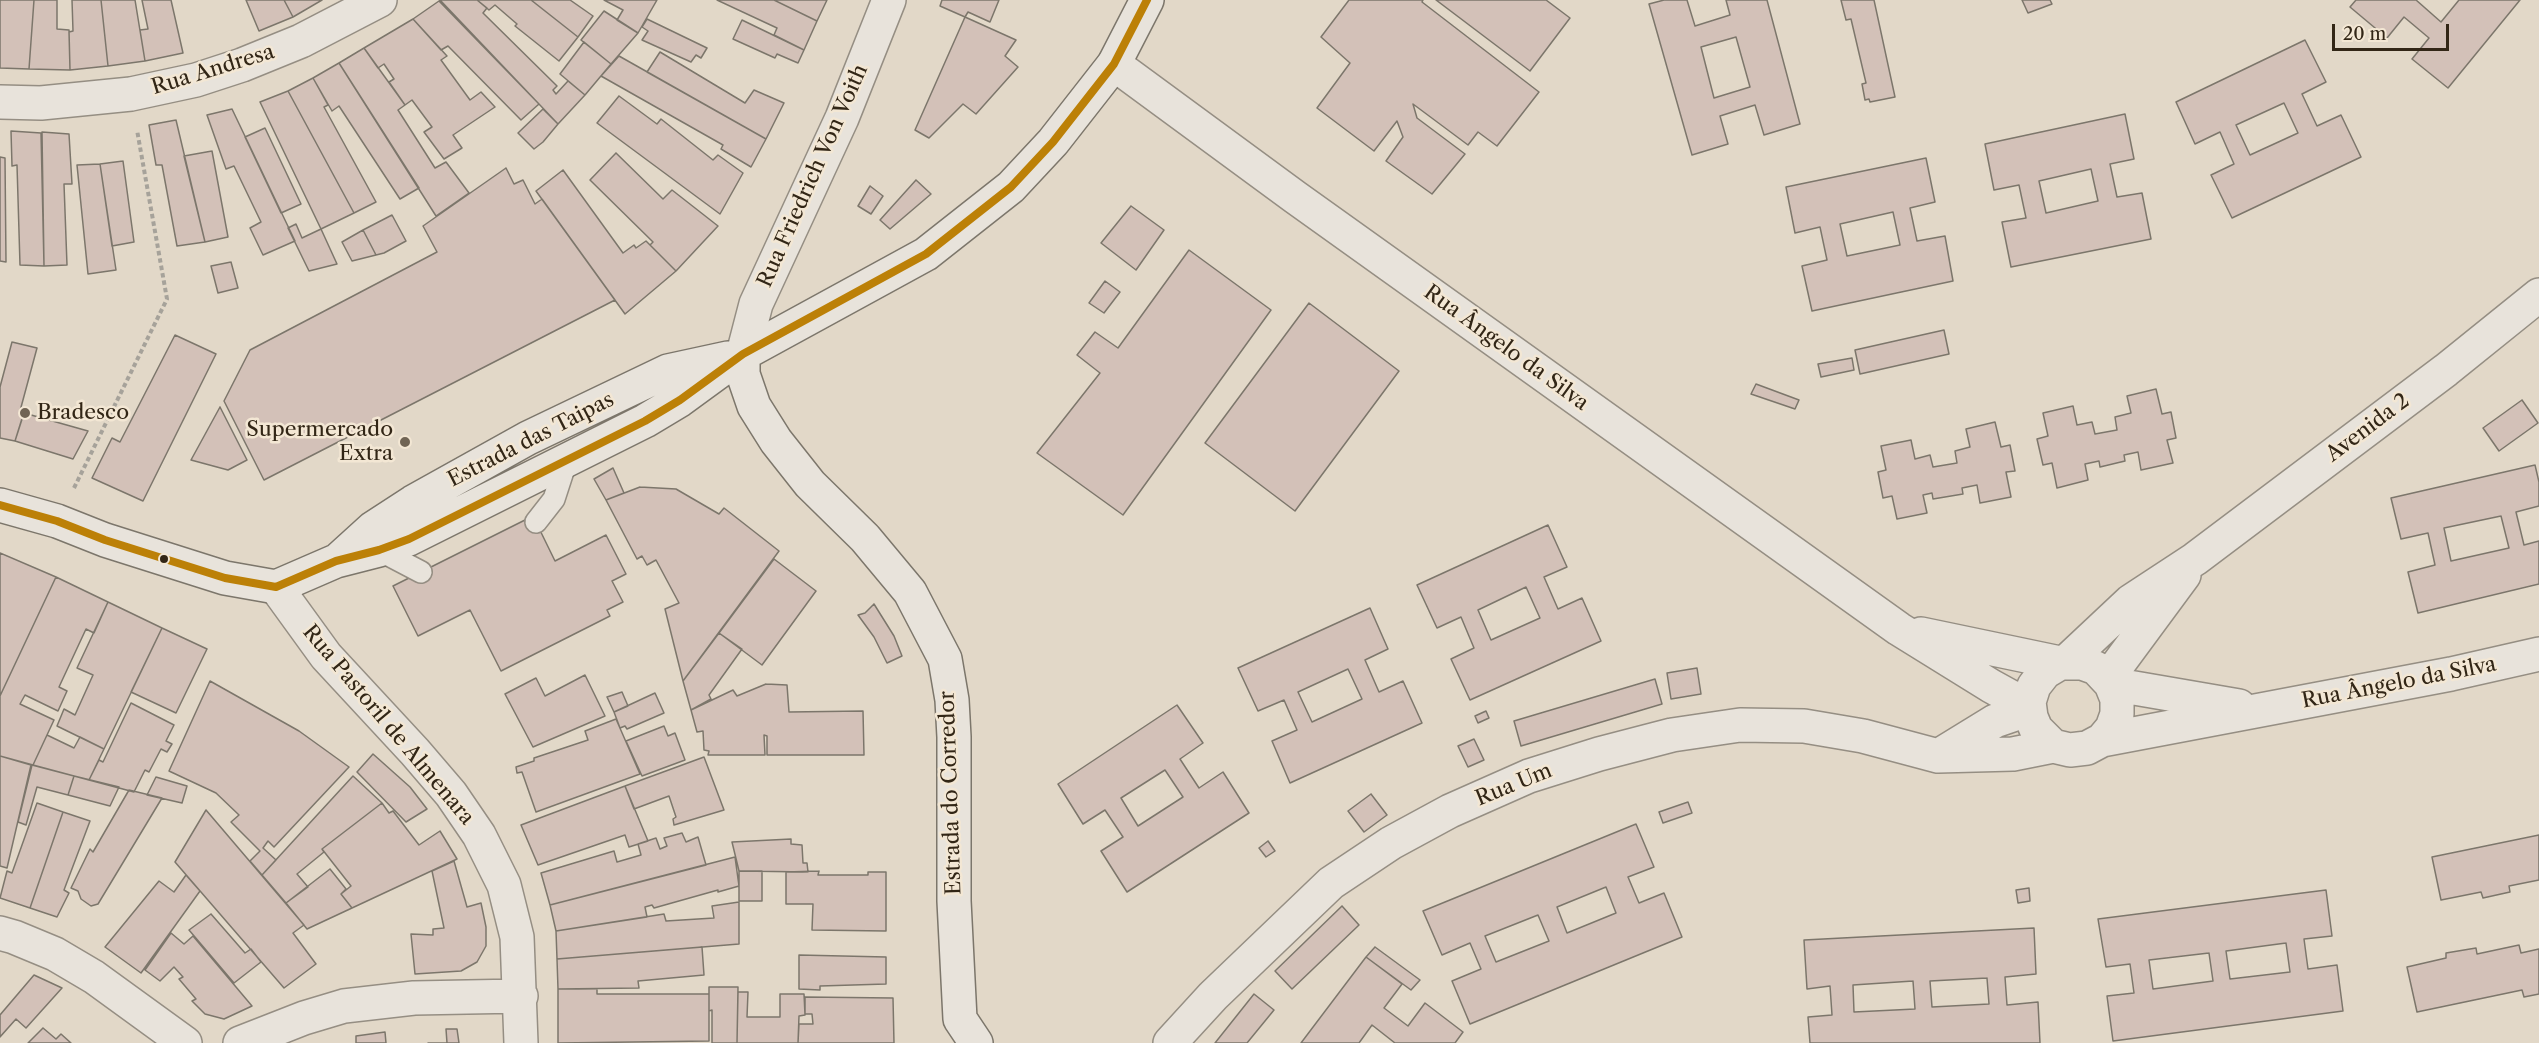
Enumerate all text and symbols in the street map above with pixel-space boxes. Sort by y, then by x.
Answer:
scale bar [2335,12,2452,50]
text: 20 m [2343,23,2386,45]
street label: Rua Andresa [149,39,277,101]
street label: Rua Friedrich Von Voith [752,61,874,291]
street label: Rua Ângelo da Silva [1419,280,1593,416]
street label: Estrada das Taipas [444,387,618,493]
street label: Avenida 2 [2321,388,2415,468]
place label: Bradesco [37,400,129,426]
marker: Bradesco [18,406,32,420]
place label: Supermercado Extra [246,417,393,467]
marker: Supermercado Extra [398,435,412,449]
unlabelled marker [158,553,170,565]
street label: Rua Pastoril de Almenara [297,620,479,830]
street label: Rua Ângelo da Silva [2300,652,2498,714]
street label: Estrada do Corredor [935,691,967,895]
street label: Rua Um [1472,758,1556,812]

